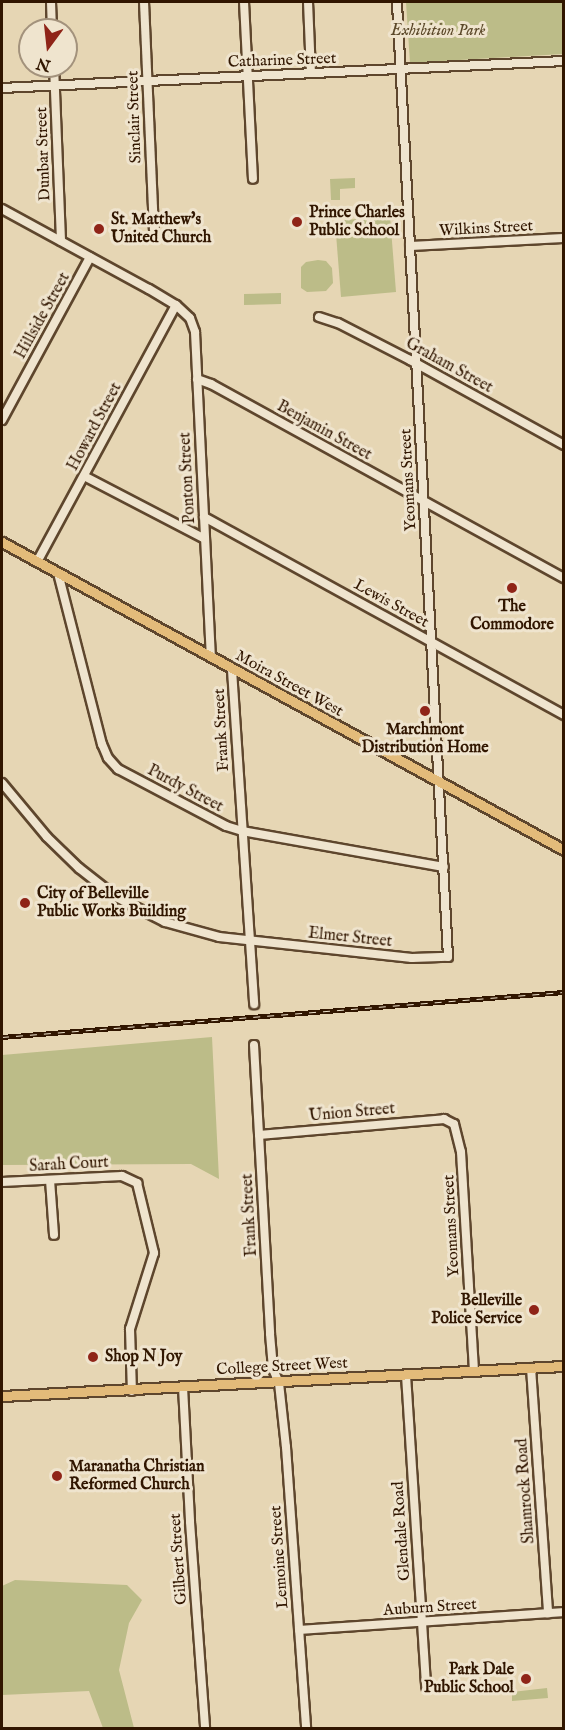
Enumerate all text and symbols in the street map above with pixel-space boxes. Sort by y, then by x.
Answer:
north arrow [18,18,78,78]
park label: Exhibition Park [391,21,485,41]
street label: Catharine Street [227,50,337,72]
text: N [35,52,53,75]
street label: Sinclair Street [124,70,146,164]
street label: Dunbar Street [33,107,55,201]
place label: Prince Charles Public School [309,203,405,241]
place label: St. Matthew's United Church [111,210,211,248]
marker: Prince Charles Public School [290,215,304,229]
street label: Wilkins Street [438,217,534,241]
marker: St. Matthew's United Church [92,222,106,236]
street label: Hillside Street [11,269,75,363]
street label: Graham Street [402,334,496,398]
street label: Howard Street [64,380,126,474]
street label: Benjamin Street [273,397,375,465]
street label: Yeomans Street [397,428,421,532]
street label: Ponton Street [176,432,200,524]
street label: Lewis Street [350,576,432,632]
marker: The Commodore [505,581,519,595]
place label: The Commodore [470,597,554,635]
street label: Moira Street West [232,646,346,722]
street label: Frank Street [210,688,234,772]
marker: Marchmont Distribution Home [418,704,432,718]
place label: Marchmont Distribution Home [361,720,489,758]
street label: Purdy Street [144,761,226,817]
place label: City of Belleville Public Works Building [37,884,186,922]
marker: City of Belleville Public Works Building [18,896,32,910]
street label: Elmer Street [307,924,393,952]
street label: Union Street [308,1100,396,1126]
street label: Sarah Court [29,1153,109,1177]
street label: Frank Street [238,1173,262,1257]
street label: Yeomans Street [440,1174,464,1278]
place label: Belleville Police Service [431,1291,522,1329]
marker: Belleville Police Service [527,1303,541,1317]
place label: Shop N Joy [105,1347,182,1367]
marker: Shop N Joy [86,1350,100,1364]
street label: College Street West [216,1354,348,1380]
street label: Shamrock Road [513,1438,539,1544]
place label: Maranatha Christian Reformed Church [69,1457,205,1495]
marker: Maranatha Christian Reformed Church [50,1469,64,1483]
street label: Glendale Road [389,1481,415,1581]
street label: Lemoine Street [267,1505,293,1609]
street label: Gilbert Street [166,1512,192,1606]
street label: Auburn Street [383,1595,477,1621]
place label: Park Dale Public School [424,1660,514,1698]
marker: Park Dale Public School [519,1672,533,1686]

